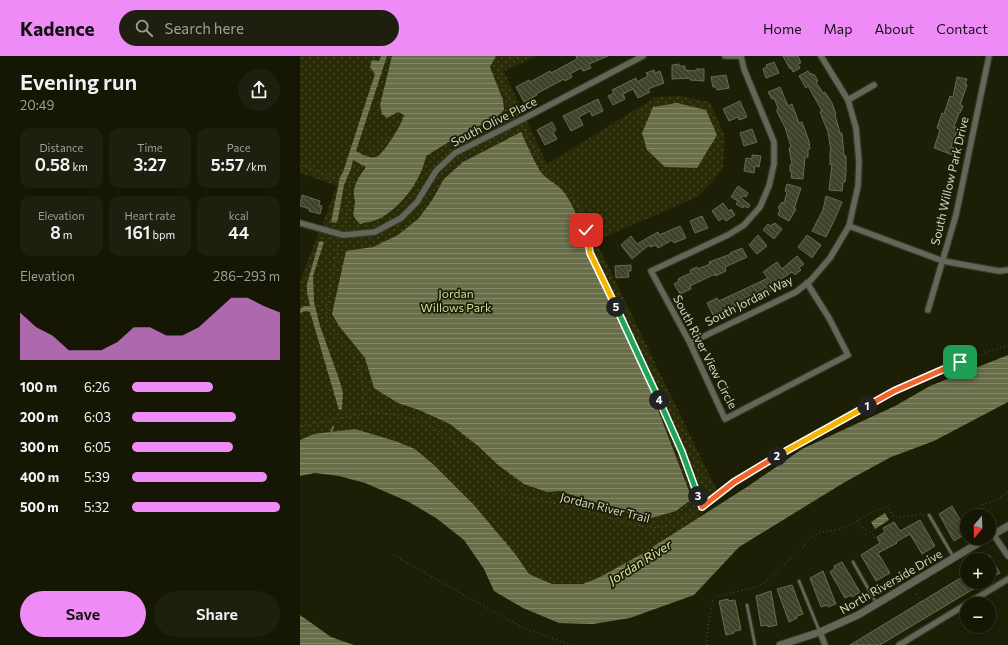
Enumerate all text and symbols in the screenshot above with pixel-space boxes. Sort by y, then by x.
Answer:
search box [119,10,399,46]
text: Kadence [20,17,95,40]
icon: search [133,17,155,39]
text: Search here [165,19,244,37]
text: Home [763,20,802,37]
text: Map [824,20,852,37]
text: About [874,20,914,37]
text: Contact [936,20,988,37]
text: Evening run [20,68,137,95]
button: share [238,69,280,111]
street label: South Olive Place [448,93,539,149]
text: 20:49 [20,97,54,113]
street label: South Willow Park Drive [927,115,971,247]
text: Distance [39,141,83,154]
text: Time [137,141,163,154]
text: Pace [227,141,251,154]
text: 0.58 [35,154,70,175]
text: 3:27 [134,154,166,175]
text: 5:57 [211,154,244,175]
text: km [70,160,88,173]
text: /km [244,160,267,173]
text: Elevation [38,209,85,222]
text: Heart rate [124,209,176,222]
text: kcal [229,209,249,222]
pin [569,213,603,247]
icon: check [575,219,597,241]
text: 8 [50,222,61,243]
text: 161 [125,222,150,243]
text: 44 [228,222,249,243]
text: m [61,228,72,241]
text: bpm [150,228,175,241]
text: Elevation [20,268,75,284]
text: 286–293 m [213,268,280,284]
street label: South Jordan Way [702,272,795,329]
park label: Jordan Willows Park [421,286,492,314]
street label: South River View Circle [671,292,741,411]
pin: 5 [606,297,626,317]
text: 5 [613,300,619,313]
pin [943,345,977,379]
icon: arrive [949,351,971,373]
text: 100 m [20,379,57,395]
text: 6:26 [84,379,110,395]
pin: 4 [649,390,669,410]
text: 4 [656,393,662,406]
pin: 1 [857,396,877,416]
text: 1 [865,399,869,412]
text: 200 m [20,409,58,425]
text: 6:03 [84,409,111,425]
text: 300 m [20,439,59,455]
text: 6:05 [84,439,111,455]
pin: 2 [767,446,787,466]
text: 2 [774,449,780,462]
text: 400 m [20,469,59,485]
text: 5:39 [84,469,110,485]
pin: 3 [688,486,708,506]
street label: Jordan River Trail [559,489,652,526]
text: 3 [695,489,701,502]
text: 500 m [20,499,59,515]
text: 5:32 [84,499,109,515]
north arrow [960,509,996,545]
map controls [960,509,996,633]
water label: Jordan River [605,536,675,588]
street label: North Riverside Drive [837,546,944,616]
button: + [960,553,996,589]
button: Save [20,591,146,637]
button: Share [154,591,280,637]
button: − [960,597,996,633]

